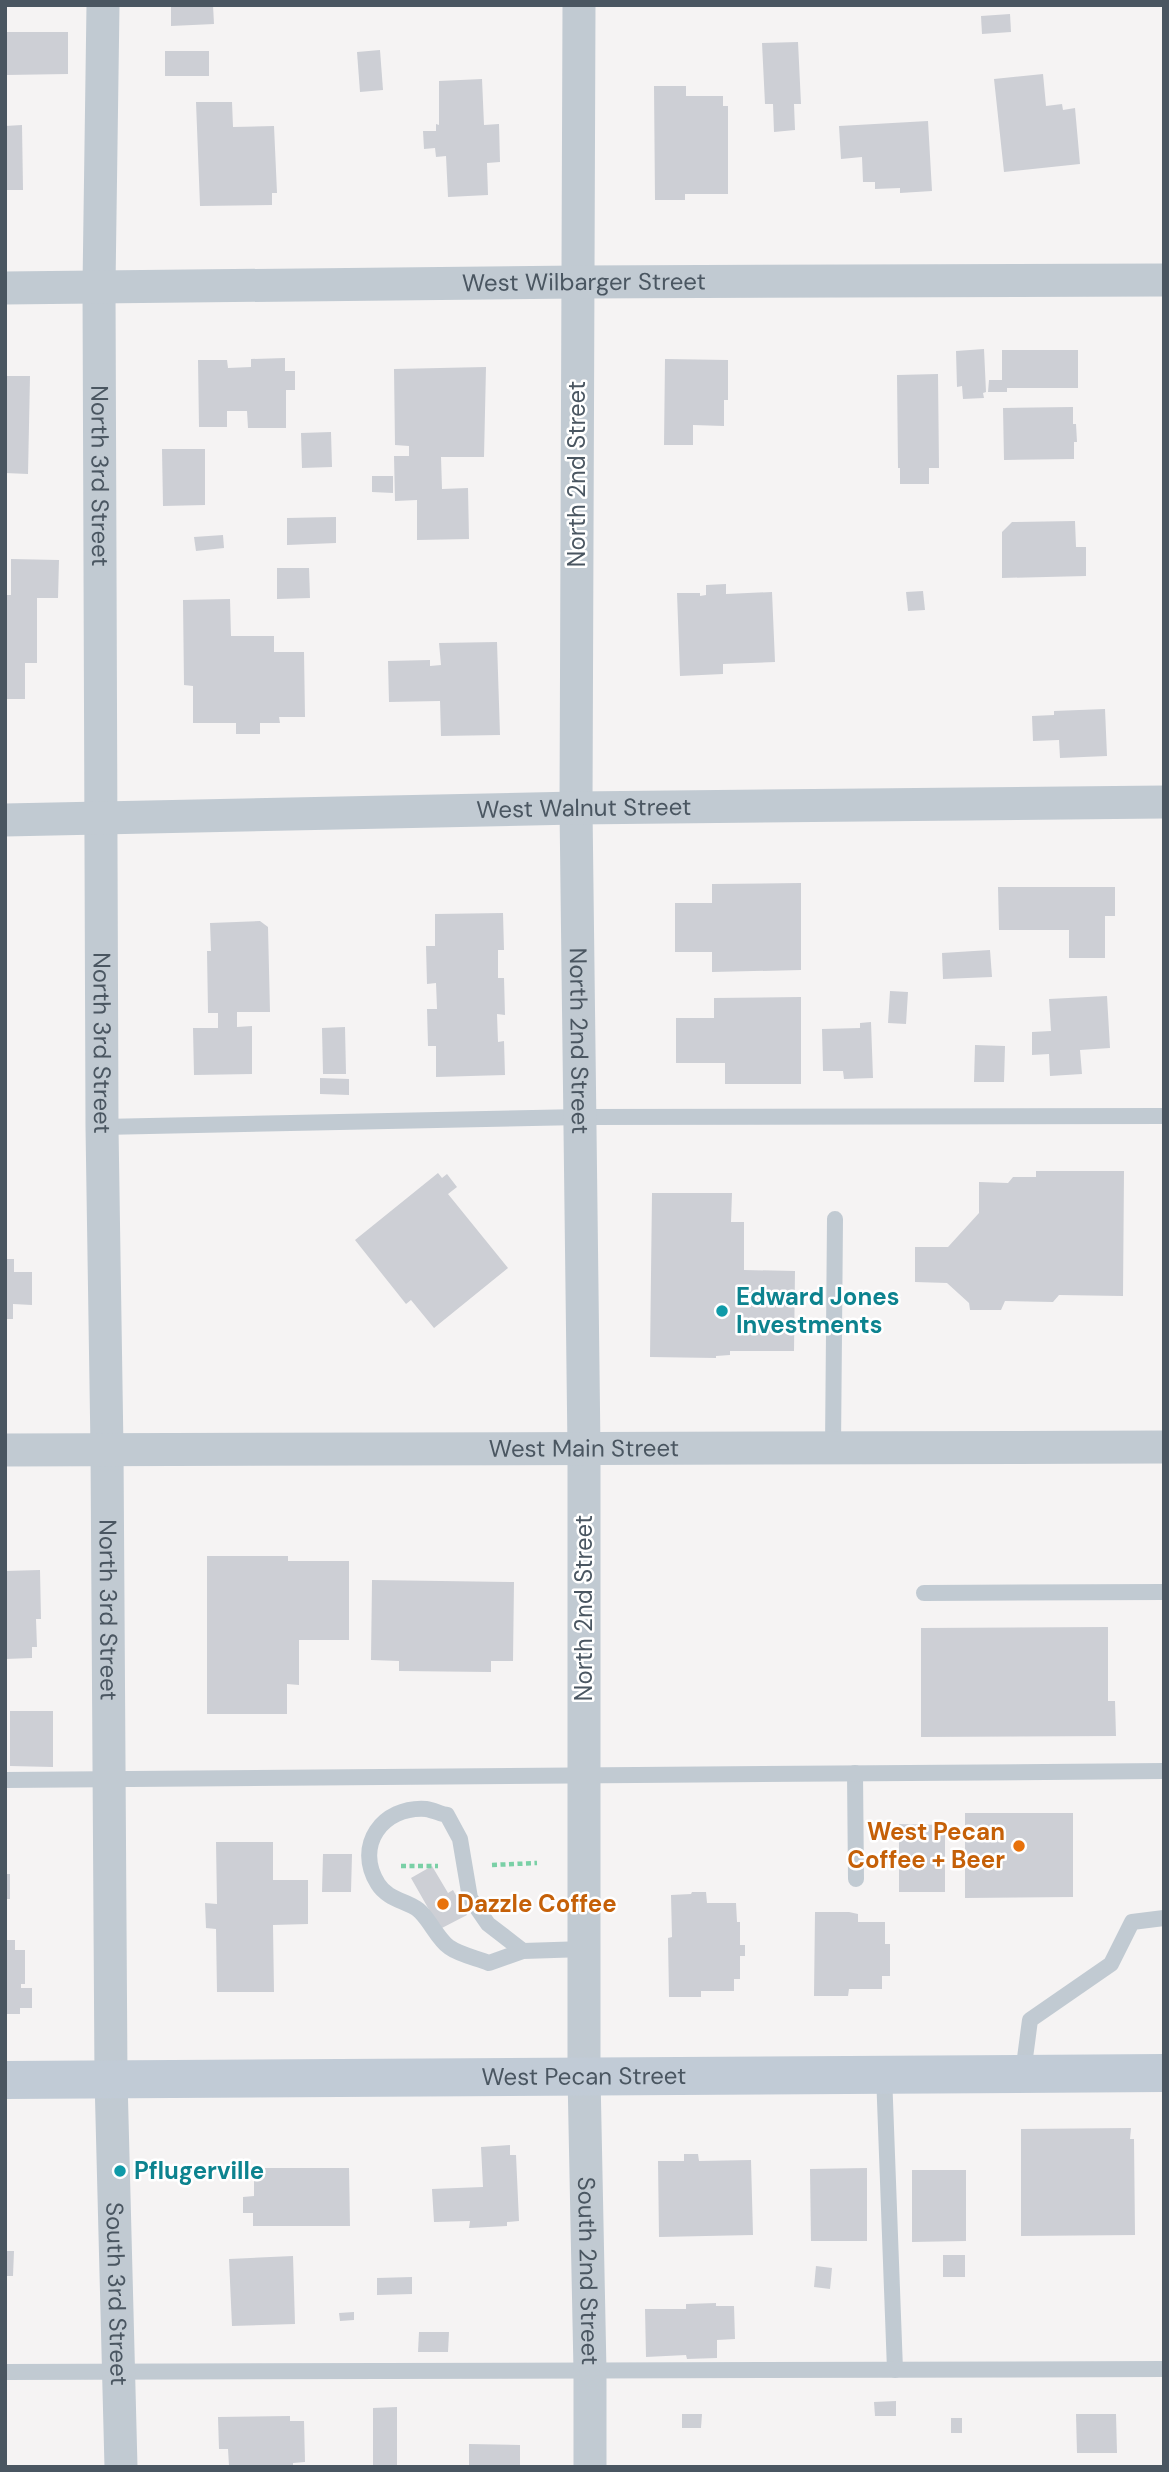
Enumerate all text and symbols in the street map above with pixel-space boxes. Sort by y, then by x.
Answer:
street label: West Wilbarger Street [462,266,706,298]
street label: North 2nd Street [561,381,592,567]
street label: North 3rd Street [84,385,116,567]
street label: West Walnut Street [476,791,691,825]
street label: North 2nd Street [563,948,596,1134]
street label: North 3rd Street [86,952,118,1134]
place label: Edward Jones Investments [736,1281,899,1340]
marker: Edward Jones Investments [714,1303,730,1319]
street label: West Main Street [489,1432,679,1464]
street label: North 2nd Street [568,1515,599,1701]
street label: North 3rd Street [92,1519,125,1701]
place label: West Pecan Coffee + Beer [847,1816,1005,1875]
marker: West Pecan Coffee + Beer [1011,1838,1027,1854]
place label: Dazzle Coffee [457,1888,617,1919]
marker: Dazzle Coffee [435,1896,451,1912]
street label: West Pecan Street [481,2060,687,2092]
place label: Pflugerville [134,2155,264,2186]
marker: Pflugerville [112,2163,128,2179]
street label: South 2nd Street [571,2176,606,2366]
street label: South 3rd Street [99,2202,135,2386]

